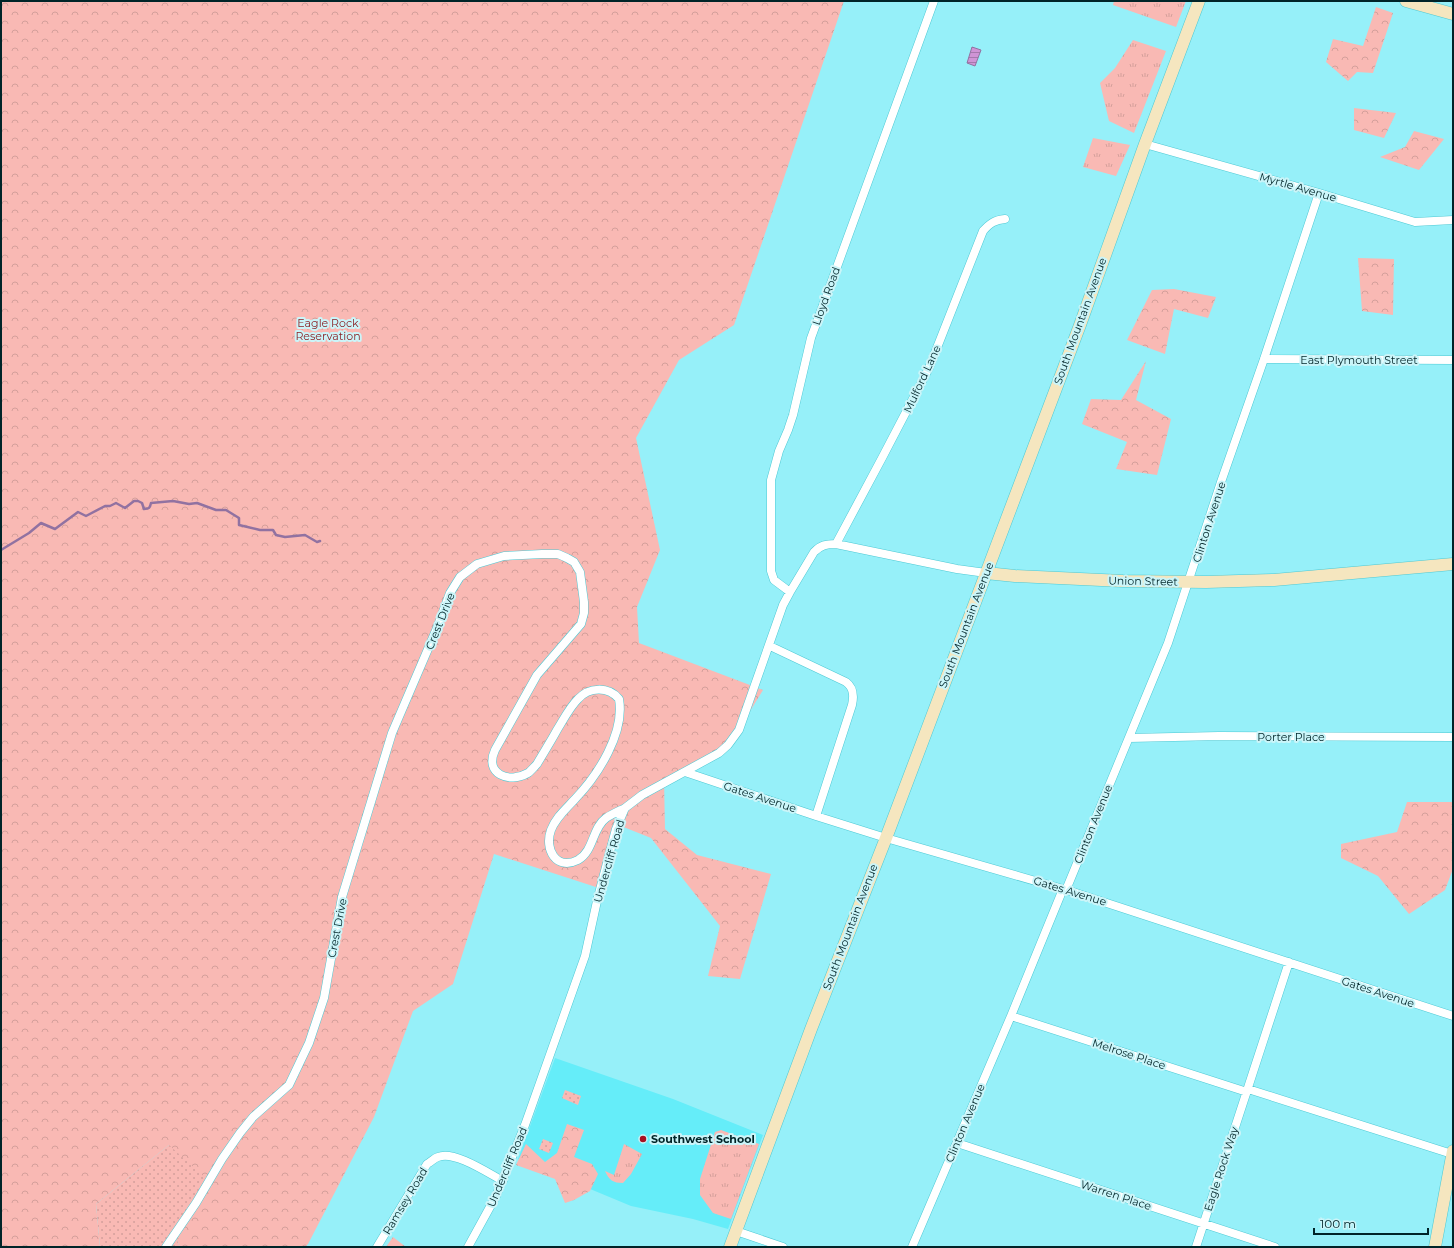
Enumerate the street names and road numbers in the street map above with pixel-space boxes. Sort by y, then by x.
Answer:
street label: Myrtle Avenue [1258,169,1338,205]
street label: South Mountain Avenue [1051,256,1110,386]
street label: Lloyd Road [809,265,843,327]
street label: Mulford Lane [900,343,944,415]
street label: East Plymouth Street [1300,353,1418,367]
street label: Clinton Avenue [1189,479,1229,564]
street label: South Mountain Avenue [936,560,997,690]
street label: Union Street [1108,573,1178,589]
street label: Crest Drive [422,590,458,652]
street label: Porter Place [1257,730,1325,744]
street label: Gates Avenue [722,779,798,815]
street label: Clinton Avenue [1071,782,1115,866]
street label: Undercliff Road [590,818,628,904]
street label: South Mountain Avenue [820,862,881,992]
street label: Gates Avenue [1032,873,1109,909]
street label: Crest Drive [324,897,350,959]
street label: Gates Avenue [1340,974,1416,1010]
street label: Melrose Place [1091,1036,1168,1073]
street label: Clinton Avenue [942,1081,988,1164]
street label: Undercliff Road [484,1125,530,1209]
street label: Eagle Rock Way [1201,1125,1241,1213]
street label: Ramsey Road [380,1165,430,1237]
street label: Warren Place [1079,1177,1154,1213]

